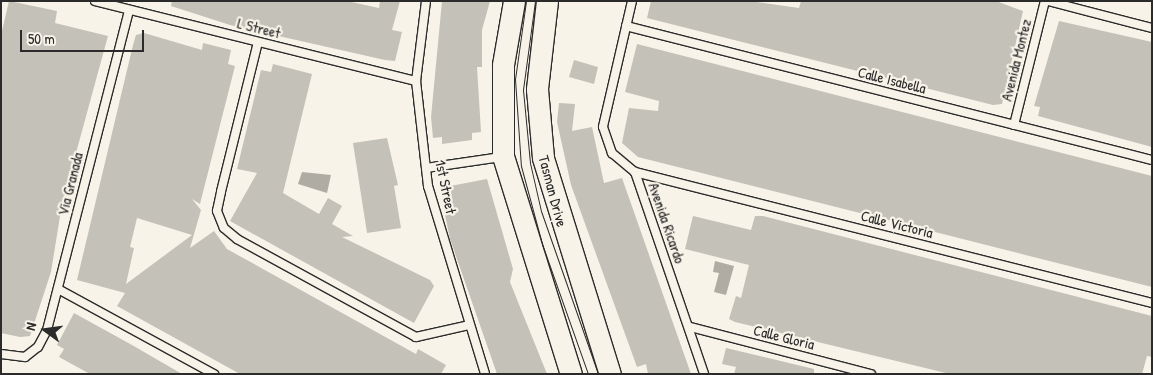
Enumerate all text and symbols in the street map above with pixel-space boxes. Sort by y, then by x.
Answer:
street label: L Street [236,14,282,42]
street label: Avenida Montez [997,17,1035,103]
scale bar [22,20,146,52]
text: 50 m [28,28,55,49]
street label: Calle Isabella [856,63,928,97]
street label: Via Granada [53,151,87,217]
street label: Tasman Drive [535,153,571,229]
street label: 1st Street [432,158,460,216]
street label: Avenida Ricardo [645,180,689,266]
street label: Calle Victoria [859,206,935,242]
north arrow [20,305,70,355]
text: N [20,320,40,332]
street label: Calle Gloria [752,321,816,353]

